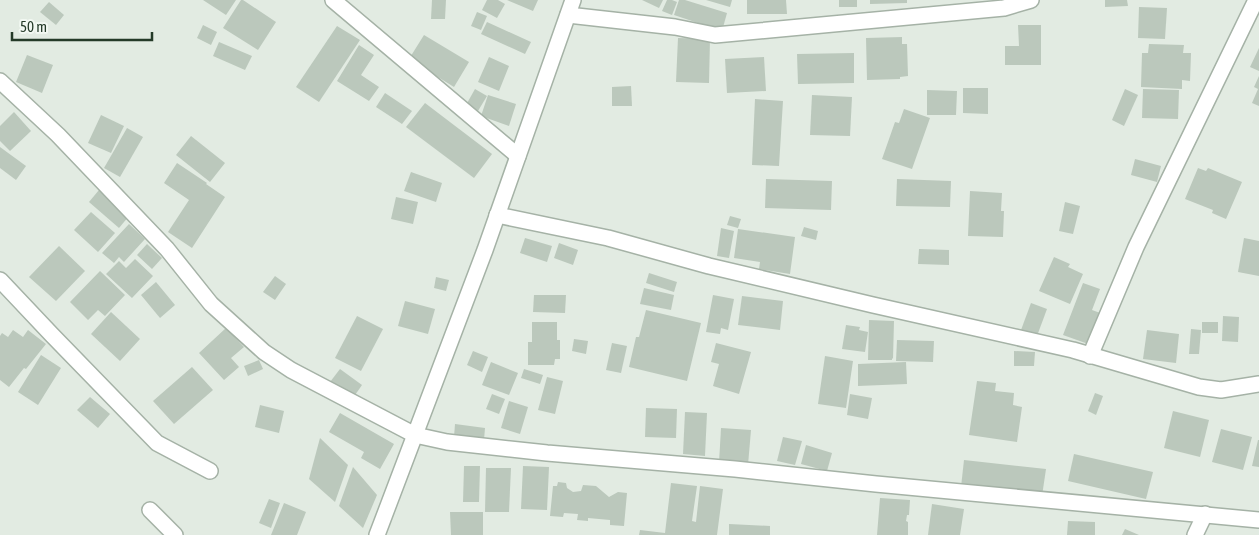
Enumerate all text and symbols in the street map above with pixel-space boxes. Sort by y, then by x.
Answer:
scale bar [12,10,152,42]
text: 50 m [20,18,47,35]

